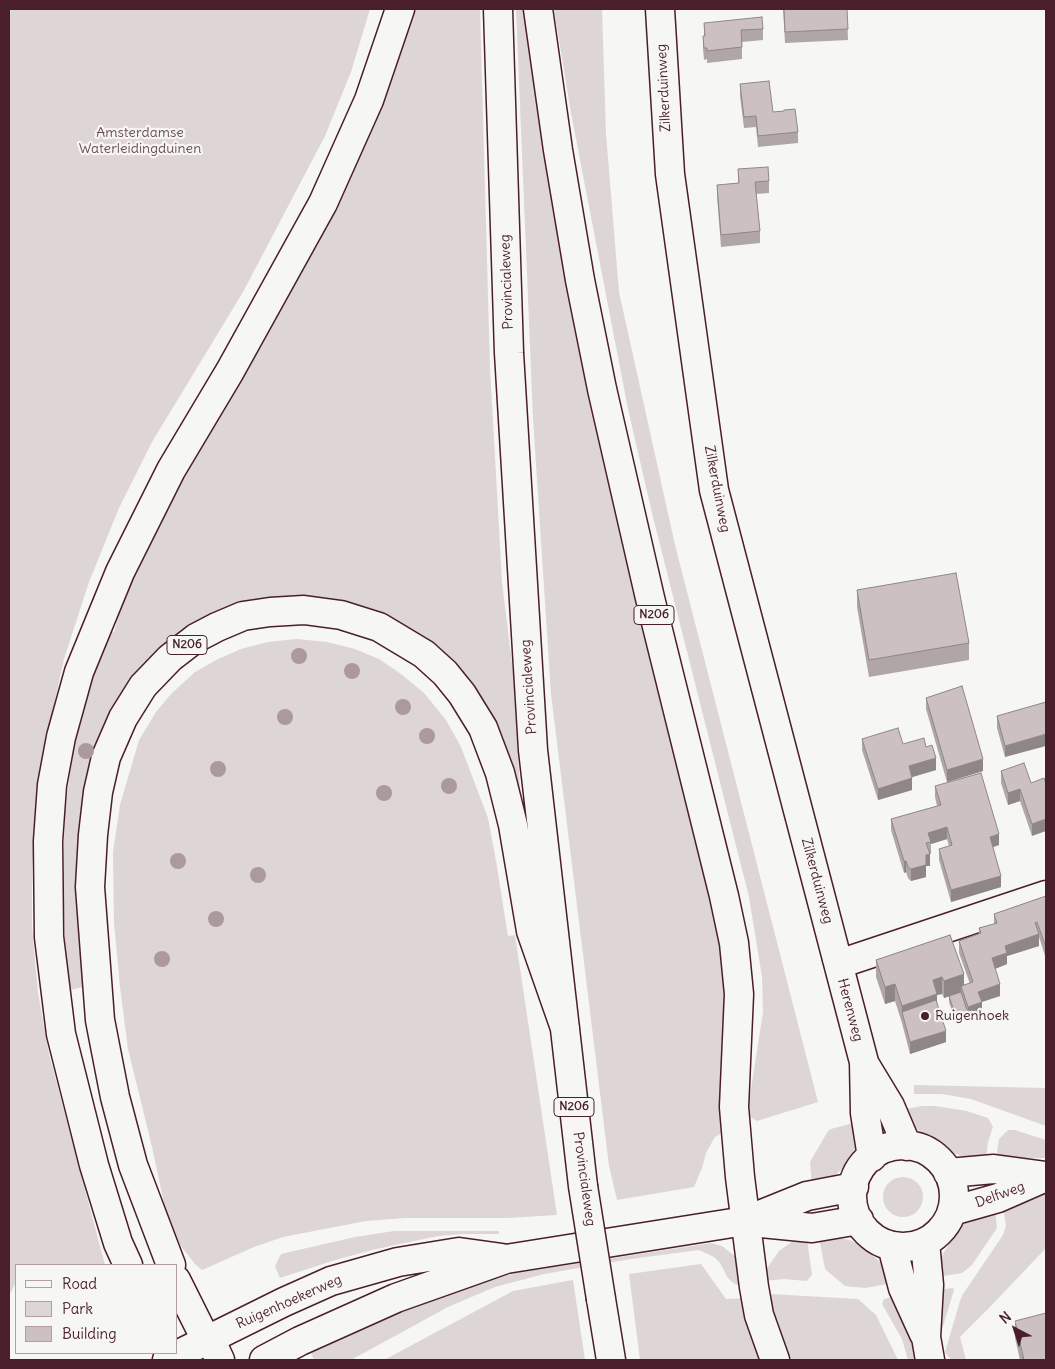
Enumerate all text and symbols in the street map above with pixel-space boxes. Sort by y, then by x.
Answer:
street label: Zilkerduinweg [653,43,675,133]
park label: Amsterdamse Waterleidingduinen [79,125,201,158]
street label: Provincialeweg [497,234,517,330]
street label: Zilkerduinweg [700,444,734,534]
road number: N206 [634,606,674,624]
road number: N206 [167,636,207,654]
street label: Provincialeweg [517,639,541,735]
street label: Zilkerduinweg [797,836,837,926]
street label: Herenweg [834,977,866,1043]
place label: Ruigenhoek [935,1008,1009,1024]
marker: Ruigenhoek [919,1010,931,1022]
road number: N206 [554,1098,594,1116]
street label: Provincialeweg [569,1131,599,1227]
street label: Delfweg [973,1178,1027,1212]
legend [15,1264,178,1354]
street label: Ruigenhoekerweg [234,1271,344,1333]
text: Road [62,1274,97,1293]
text: Park [62,1299,93,1318]
north arrow [990,1304,1040,1354]
text: N [996,1308,1015,1328]
text: Building [62,1324,117,1343]

